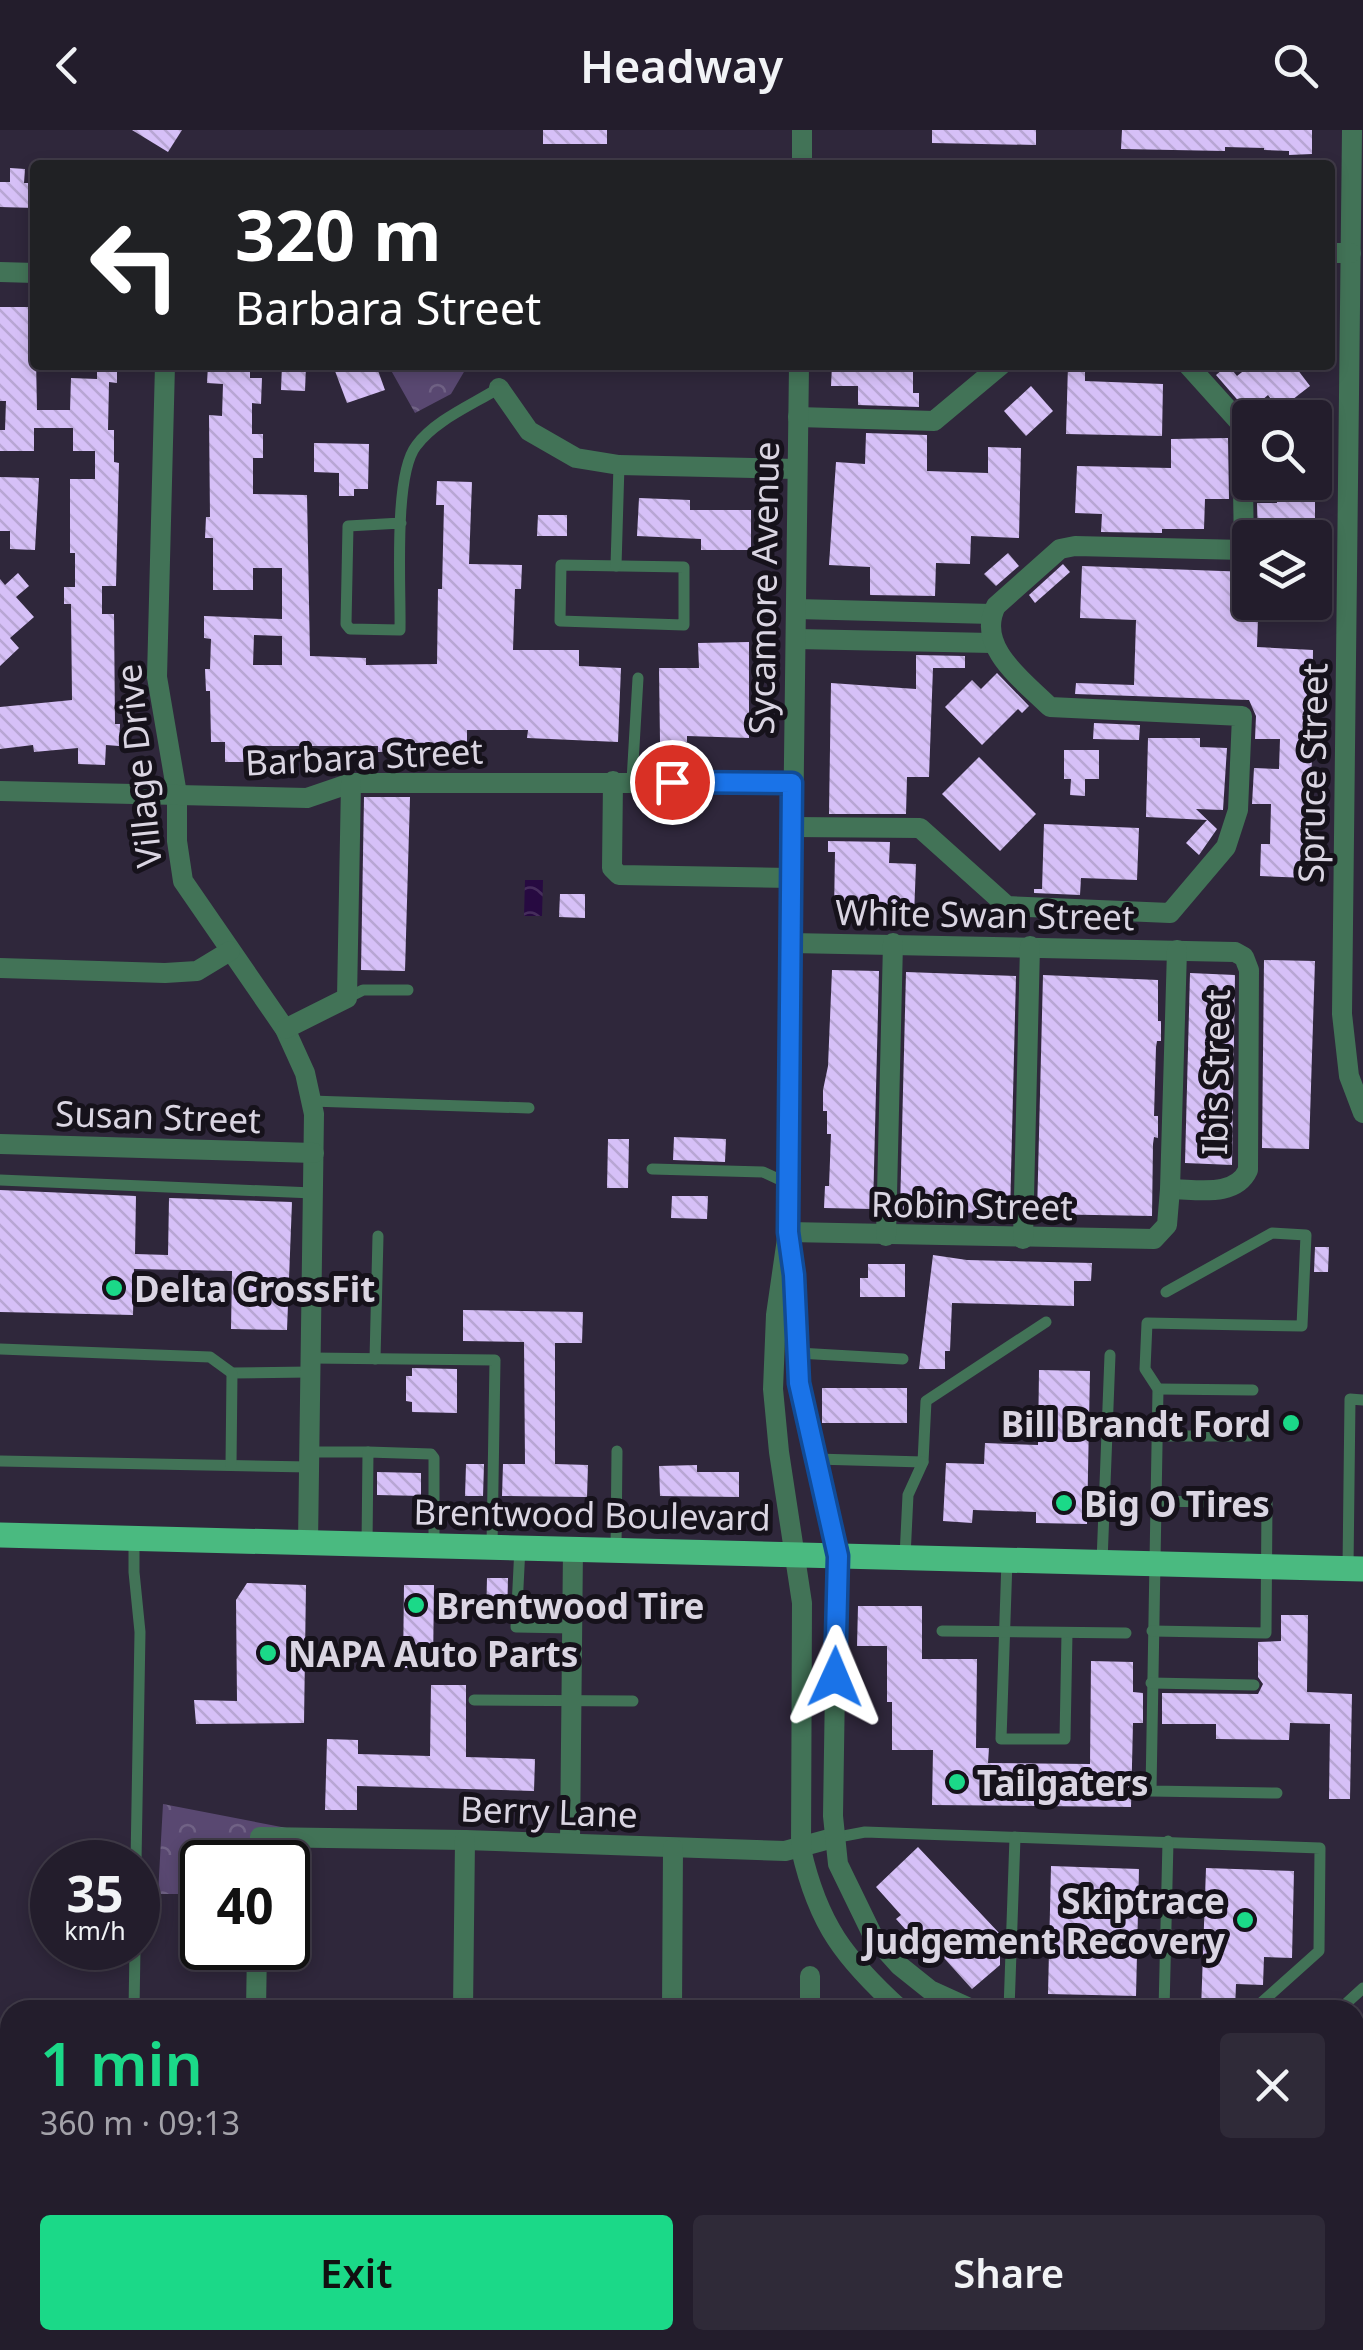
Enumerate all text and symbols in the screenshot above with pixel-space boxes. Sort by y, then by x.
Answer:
text: Headway [580,35,783,96]
icon: back [40,38,95,93]
icon: search [1268,38,1323,93]
text: 320 m [235,186,442,282]
icon: left [70,200,200,330]
text: Barbara Street [235,277,541,338]
map controls [1232,400,1332,620]
button: search [1232,400,1332,500]
street label: Sycamore Avenue [737,441,789,735]
button: layers [1232,520,1332,620]
street label: Village Drive [104,662,172,870]
street label: Spruce Street [1287,663,1337,883]
street label: Barbara Street [244,726,484,786]
pin [630,740,715,825]
icon: arrive [645,755,700,810]
street label: White Swan Street [835,888,1135,940]
street label: Ibis Street [1190,989,1240,1155]
street label: Susan Street [54,1089,262,1143]
street label: Robin Street [871,1180,1073,1230]
place label: Delta CrossFit [134,1265,376,1312]
marker: Delta CrossFit [103,1277,125,1299]
place label: Bill Brandt Ford [1001,1400,1271,1447]
marker: Bill Brandt Ford [1280,1412,1302,1434]
place label: Big O Tires [1084,1480,1270,1527]
street label: Brentwood Boulevard [413,1487,771,1541]
marker: Big O Tires [1053,1492,1075,1514]
place label: Brentwood Tire [436,1582,705,1629]
marker: Brentwood Tire [405,1594,427,1616]
position arrow [783,1625,887,1729]
place label: NAPA Auto Parts [288,1630,578,1677]
marker: NAPA Auto Parts [257,1642,279,1664]
place label: Tailgaters [977,1759,1149,1806]
marker: Tailgaters [946,1771,968,1793]
street label: Berry Lane [459,1784,639,1838]
speed limit sign: 40 [180,1840,310,1970]
text: 35 [66,1859,124,1927]
place label: Skiptrace Judgement Recovery [861,1877,1225,1964]
marker: Skiptrace Judgement Recovery [1234,1909,1256,1931]
text: km/h [64,1913,126,1947]
text: 1 min [40,2022,203,2104]
button: close [1220,2033,1325,2138]
text: 360 m · 09:13 [40,2101,240,2144]
button: Exit [40,2215,673,2330]
button: Share [693,2215,1325,2330]

